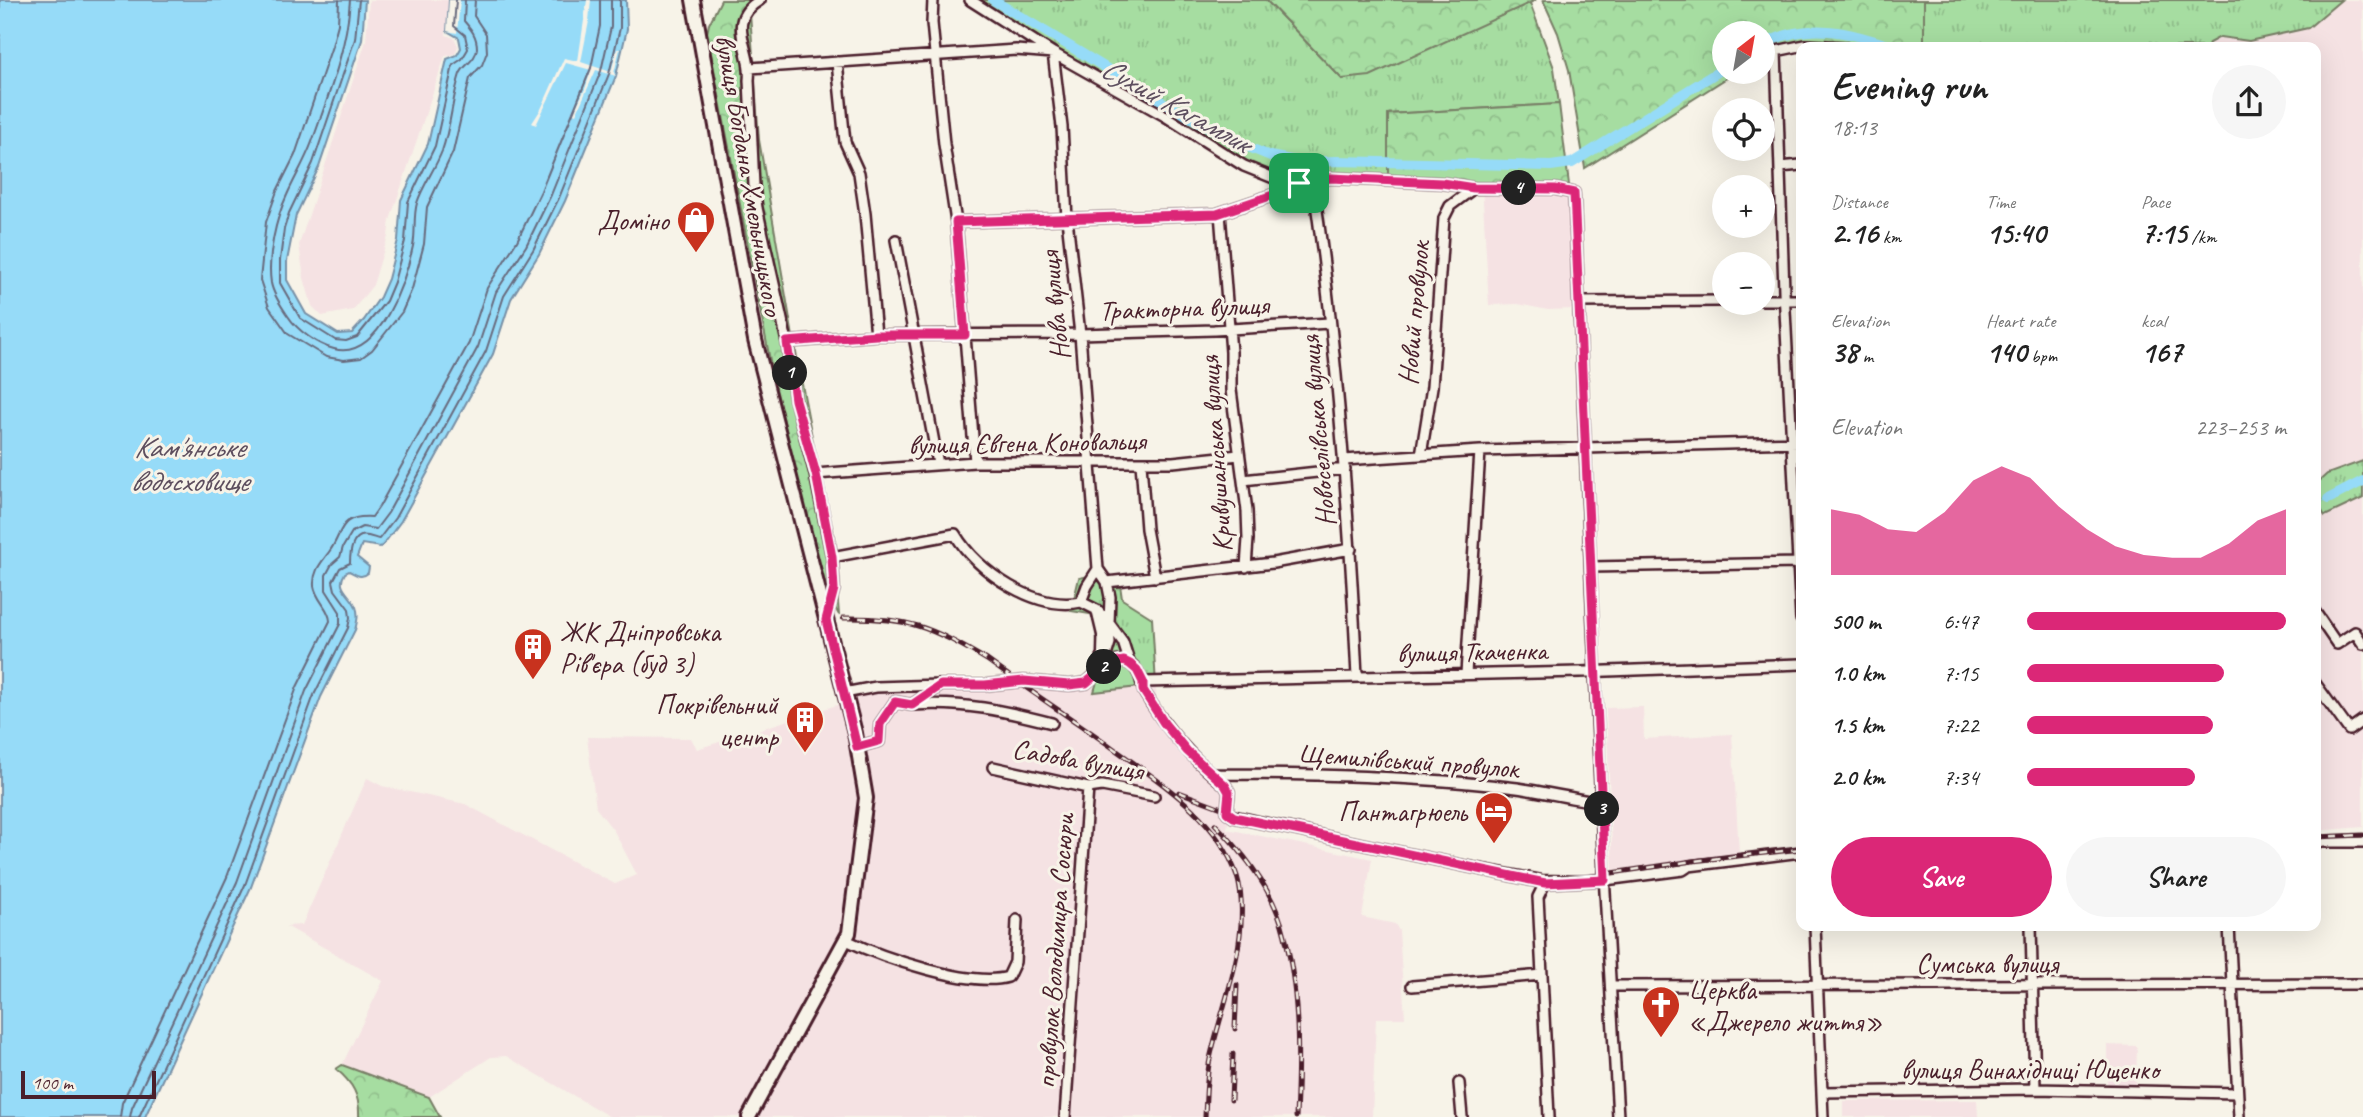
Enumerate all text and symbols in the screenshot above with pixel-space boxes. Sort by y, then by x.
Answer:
north arrow [1712,21,1774,84]
map controls [1712,21,1775,315]
street label: вулиця Богдана Хмельницького [708,32,792,320]
water label: Сухий Кагамлик [1095,49,1262,164]
text: Evening run [1831,63,1987,110]
button: share [2212,65,2286,139]
button: locate [1712,98,1775,161]
text: 18:13 [1831,113,1877,142]
pin [1269,153,1329,213]
icon: arrive [1280,164,1318,202]
pin: 4 [1502,170,1536,206]
text: 4 [1514,175,1523,199]
button: + [1712,175,1775,238]
text: Distance [1831,190,1888,214]
text: Time [1986,190,2015,214]
text: Pace [2141,190,2170,214]
shop icon: Доміно [675,199,717,254]
place label: Доміно [598,203,671,238]
text: 2.16 [1831,214,1878,252]
text: 15:40 [1986,214,2045,252]
text: 7:15 [2141,214,2187,252]
text: km [1878,225,1901,249]
text: /km [2187,225,2216,249]
street label: Новий провулок [1390,237,1437,386]
street label: Нова вулиця [1031,247,1078,362]
button: − [1712,252,1775,315]
street label: Тракторна вулиця [1099,287,1272,328]
text: Elevation [1831,309,1889,333]
text: Heart rate [1986,309,2055,333]
text: kcal [2141,309,2166,333]
street label: Новоселівська вулиця [1292,333,1343,528]
text: 38 [1831,333,1858,371]
text: 140 [1986,333,2027,371]
text: 167 [2141,333,2182,371]
text: m [1858,344,1873,368]
text: bpm [2027,344,2057,368]
street label: Кривушанська вулиця [1191,354,1240,553]
pin: 1 [772,356,808,390]
text: 1 [785,360,794,384]
text: Elevation [1831,413,1902,442]
text: 223–253 m [2195,413,2286,442]
street label: вулиця Євгена Коновальця [908,423,1148,462]
water label: Кам'янське водосховище [130,428,252,500]
text: 500 m [1831,607,1880,636]
text: 6:47 [1943,607,1979,636]
place label: ЖК Дніпровська Рів'єра (буд 3) [560,614,722,681]
building icon: ЖК Дніпровська Рів'єра (буд 3) [512,626,554,681]
street label: вулиця Ткаченка [1397,633,1550,670]
pin: 2 [1086,650,1122,684]
text: 2 [1099,654,1108,678]
text: 1.0 km [1831,659,1885,688]
text: 7:15 [1943,659,1979,688]
place label: Покрівельний центр [656,687,779,754]
building icon: Покрівельний центр [784,699,826,754]
text: 1.5 km [1831,711,1884,740]
text: 7:22 [1943,711,1979,740]
street label: Садова вулиця [1010,731,1148,789]
street label: Щемилівський провулок [1298,735,1522,786]
text: 2.0 km [1831,763,1885,792]
text: 7:34 [1943,763,1979,792]
hotel icon: Пантагрюель [1473,790,1515,845]
pin: 3 [1584,792,1620,826]
place label: Пантагрюель [1338,794,1469,829]
text: 3 [1597,796,1606,820]
street label: провулок Володимира Сосюри [1027,811,1082,1090]
button: Save [1831,837,2052,917]
button: Share [2066,837,2286,917]
street label: Сумська вулиця [1916,946,2060,981]
place label: Церква «Джерело життя» [1688,972,1883,1039]
church icon: Церква «Джерело життя» [1640,984,1682,1039]
street label: вулиця Винахідниці Ющенко [1901,1052,2162,1087]
scale bar [21,1068,156,1100]
text: 100 m [32,1071,73,1095]

